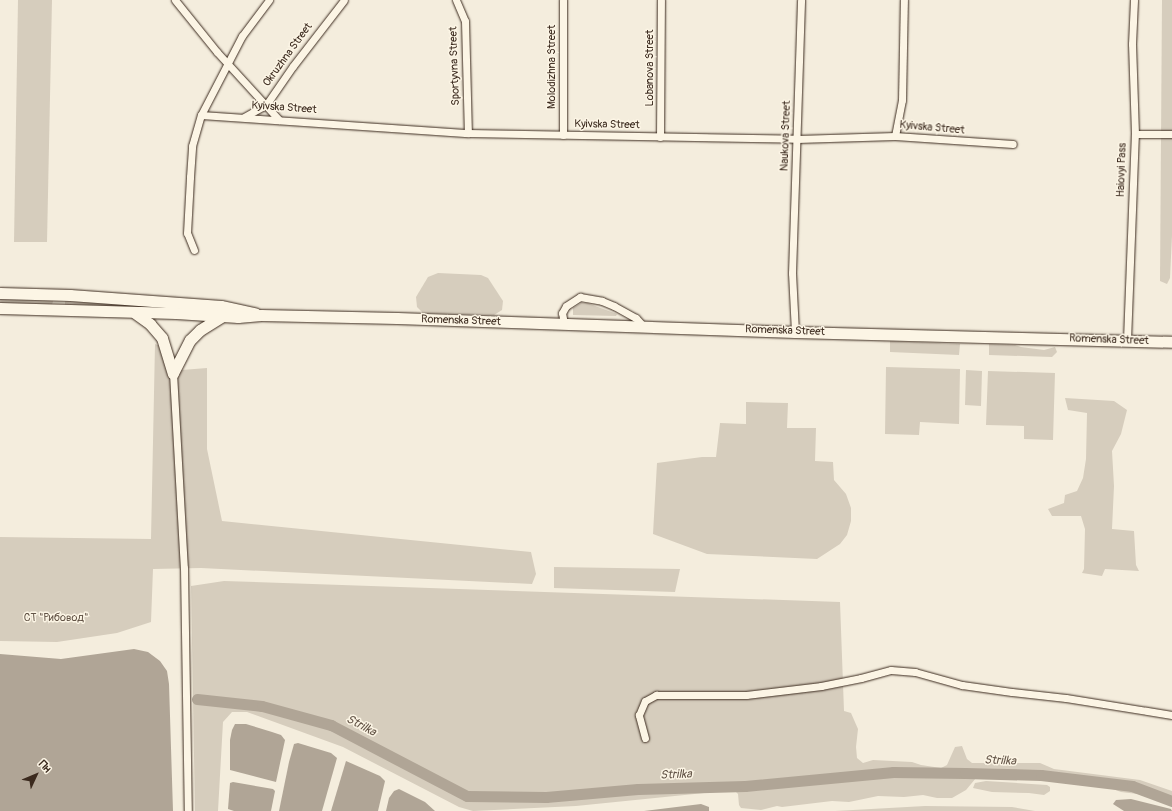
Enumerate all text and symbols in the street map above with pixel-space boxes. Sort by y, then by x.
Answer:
street label: Okruzhna Street [260,21,316,89]
street label: Molodizhna Street [545,25,559,109]
street label: Sportyvna Street [447,26,463,106]
street label: Lobanova Street [643,30,657,106]
street label: Kyivska Street [251,99,317,117]
street label: Naukova Street [778,100,794,172]
street label: Kyivska Street [574,118,640,132]
street label: Kyivska Street [899,119,965,137]
street label: Haiovyi Pass [1114,143,1130,197]
street label: Romenska Street [421,313,501,329]
street label: Romenska Street [745,323,825,339]
street label: Romenska Street [1069,332,1149,348]
park label: СТ "Рибовод" [24,611,88,625]
water label: Strilka [344,712,378,740]
water label: Strilka [984,753,1016,769]
north arrow [16,755,56,795]
text: Пн [36,757,54,775]
water label: Strilka [660,767,692,783]

